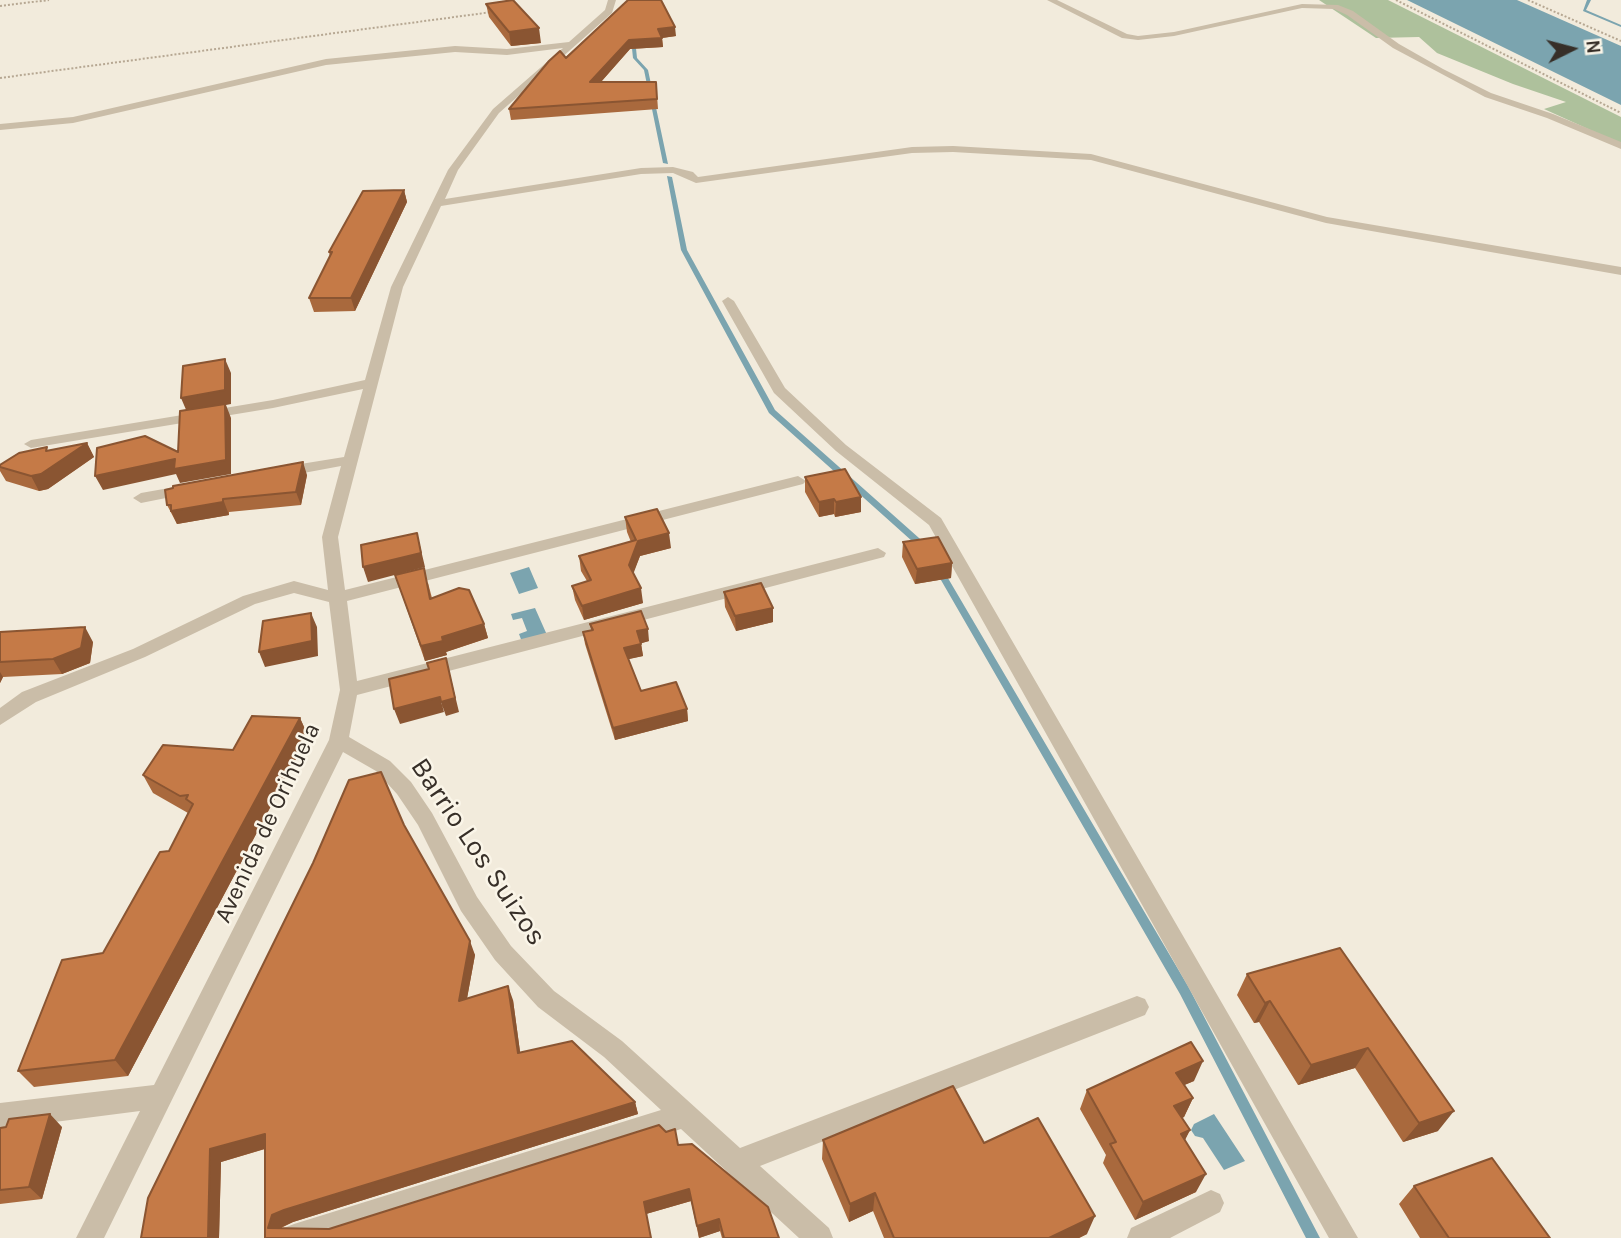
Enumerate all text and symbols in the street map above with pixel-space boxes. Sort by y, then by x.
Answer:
north arrow [1537,14,1607,84]
text: N [1581,39,1605,55]
street label: Avenida de Orihuela [209,718,327,928]
street label: Barrio Los Suizos [403,752,553,952]

